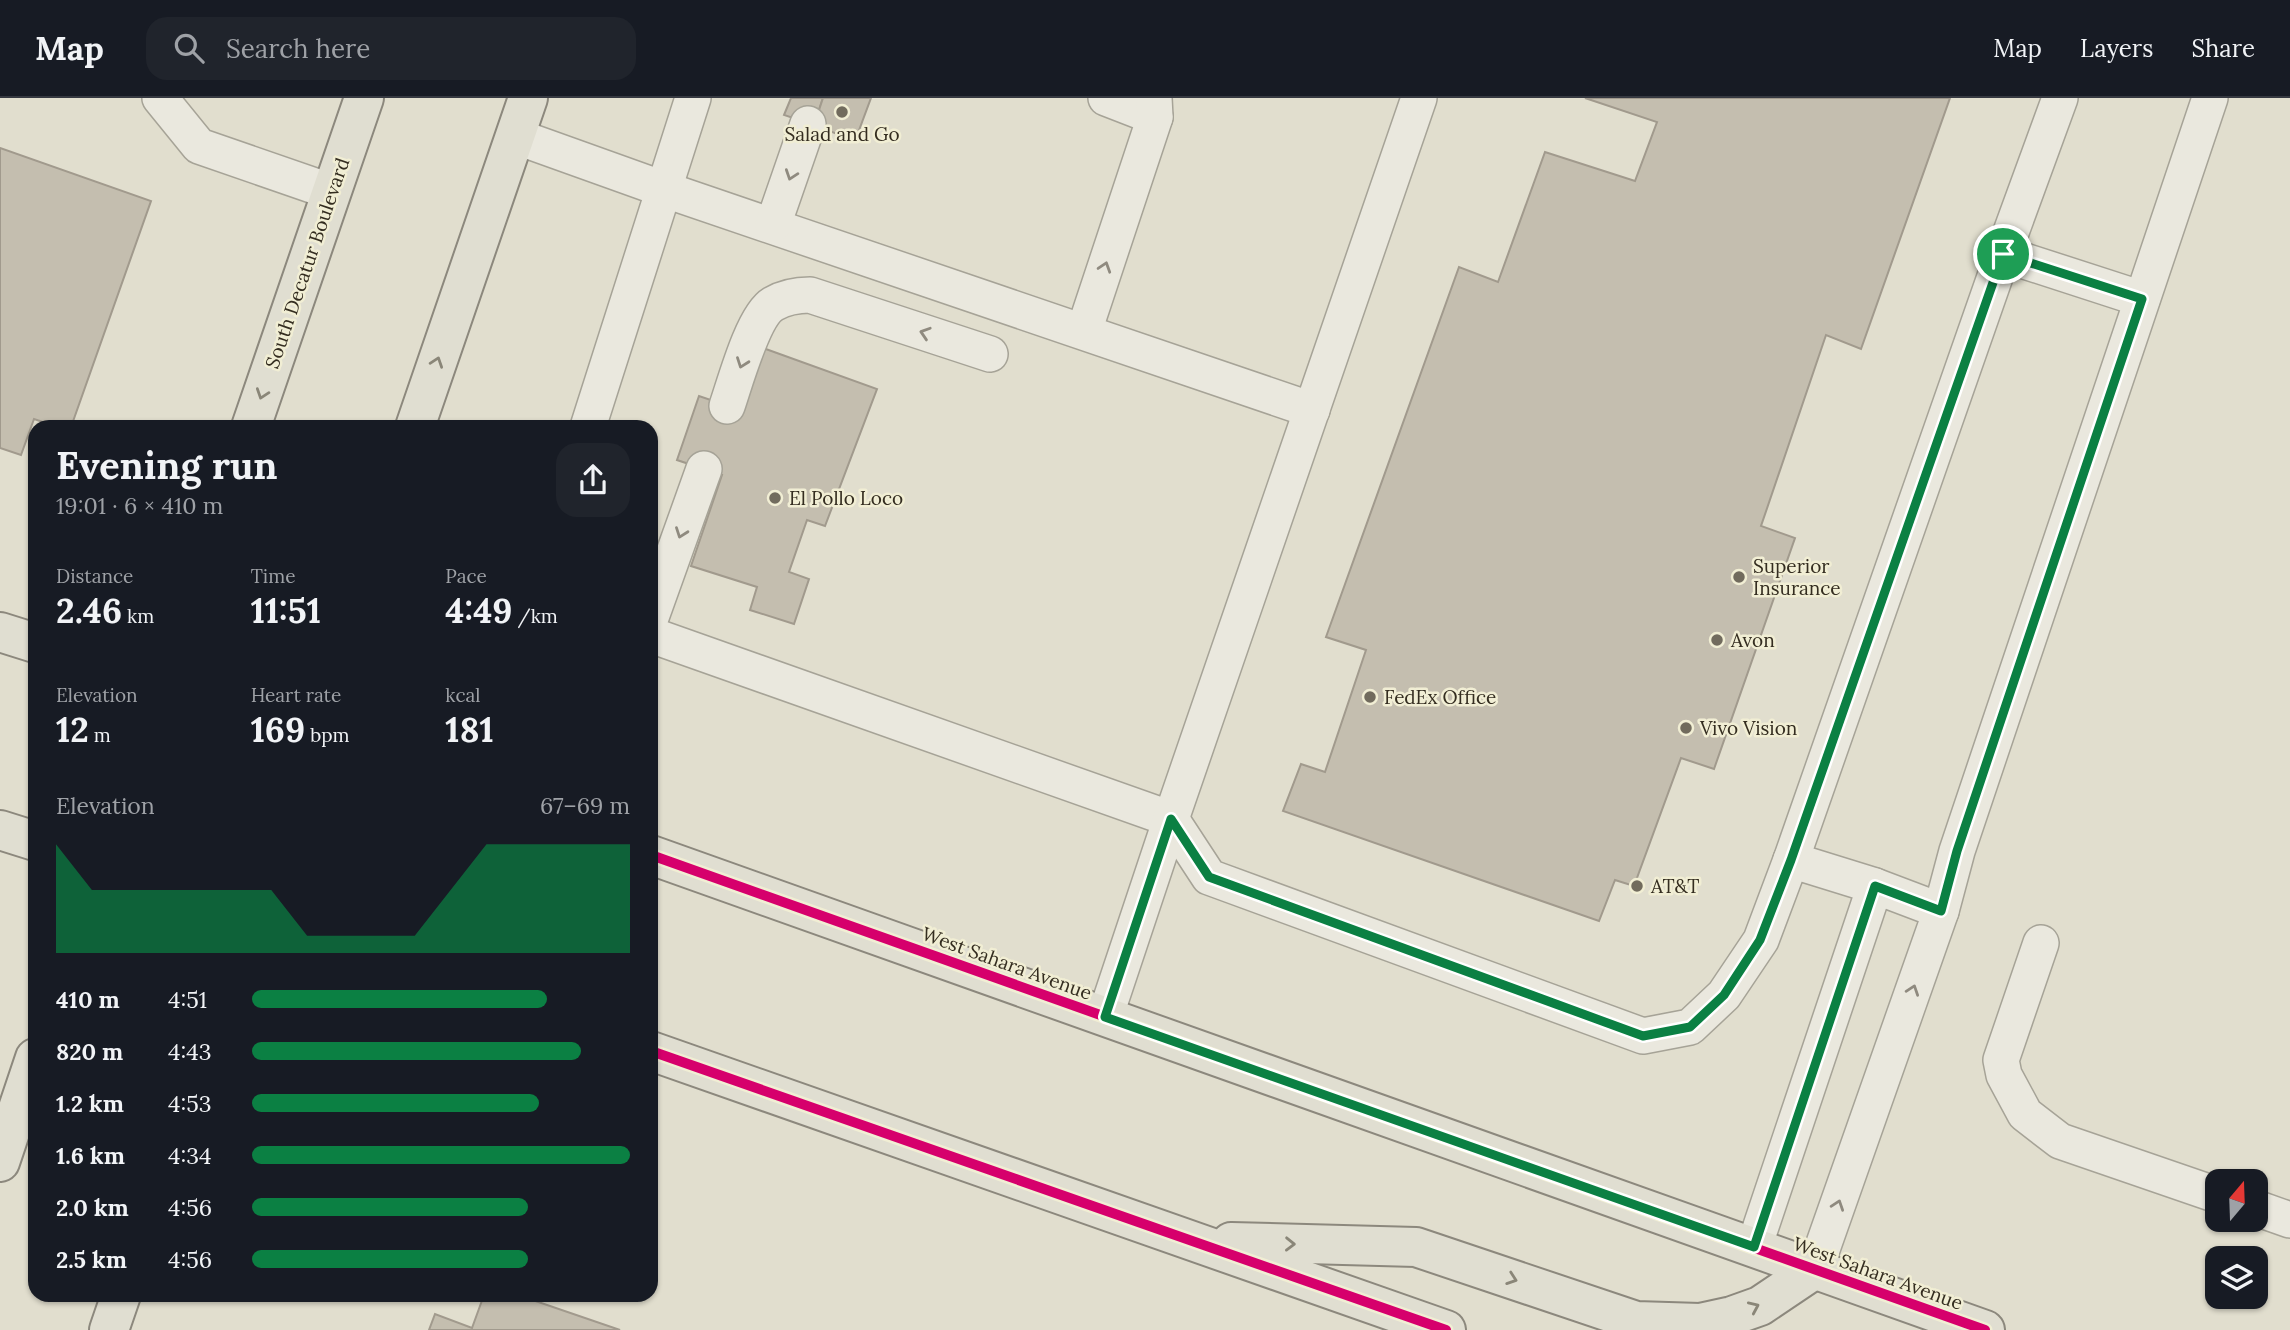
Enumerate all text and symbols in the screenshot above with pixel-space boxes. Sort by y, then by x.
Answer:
search box [146,17,636,80]
text: Map [35,27,104,69]
icon: search [170,29,208,67]
text: Search here [226,32,370,65]
text: Map [1993,33,2042,64]
text: Layers [2080,33,2153,64]
text: Share [2191,33,2255,64]
marker: Salad and Go [834,104,850,120]
place label: Salad and Go [784,122,900,146]
street label: South Decatur Boulevard [260,154,354,372]
one-way arrow [785,168,799,180]
pin [1973,224,2033,284]
icon: arrive [1984,235,2022,273]
one-way arrow [1097,261,1112,273]
one-way arrow [919,327,931,341]
one-way arrow [736,356,750,368]
one-way arrow [429,357,443,369]
one-way arrow [256,388,270,400]
text: Evening run [56,441,278,489]
button: share [556,443,630,517]
place label: El Pollo Loco [789,486,903,510]
marker: El Pollo Loco [767,490,783,506]
text: 19:01 · 6 × 410 m [56,491,223,520]
one-way arrow [675,526,689,539]
place label: Superior Insurance [1753,554,1841,600]
text: Distance [56,564,133,588]
text: Time [251,564,295,588]
text: Pace [445,564,487,588]
marker: Superior Insurance [1731,569,1747,585]
text: 2.46 [56,588,122,633]
text: 11:51 [251,588,321,633]
text: 4:49 [445,588,513,633]
text: km [122,604,154,628]
text: /km [513,604,558,628]
place label: Avon [1730,628,1775,652]
marker: Avon [1709,632,1725,648]
text: Elevation [56,683,138,707]
text: Heart rate [251,683,341,707]
text: kcal [445,683,480,707]
place label: FedEx Office [1384,685,1496,709]
marker: FedEx Office [1362,689,1378,705]
text: 12 [56,707,89,752]
text: 169 [251,707,305,752]
text: 181 [445,707,494,752]
place label: Vivo Vision [1699,716,1797,740]
marker: Vivo Vision [1678,720,1694,736]
text: m [89,723,111,747]
text: bpm [305,723,350,747]
text: Elevation [56,791,155,820]
text: 67–69 m [540,791,630,820]
place label: AT&T [1650,874,1699,898]
marker: AT&T [1629,878,1645,894]
street label: West Sahara Avenue [919,921,1095,1005]
one-way arrow [1905,984,1919,997]
text: 410 m [56,985,120,1014]
text: 4:51 [168,985,207,1014]
text: 820 m [56,1037,123,1066]
text: 4:43 [168,1037,212,1066]
text: 1.2 km [56,1089,124,1118]
text: 4:53 [168,1089,212,1118]
text: 1.6 km [56,1141,125,1170]
text: 4:34 [168,1141,212,1170]
north arrow [2205,1169,2268,1232]
map controls [2205,1169,2268,1309]
text: 2.0 km [56,1193,129,1222]
text: 4:56 [168,1193,212,1222]
one-way arrow [1829,1199,1843,1211]
street label: West Sahara Avenue [1790,1231,1966,1315]
one-way arrow [1285,1236,1296,1251]
text: 2.5 km [56,1245,127,1274]
text: 4:56 [168,1245,212,1274]
button: layers [2205,1246,2268,1309]
one-way arrow [1505,1271,1518,1285]
one-way arrow [1747,1301,1759,1315]

